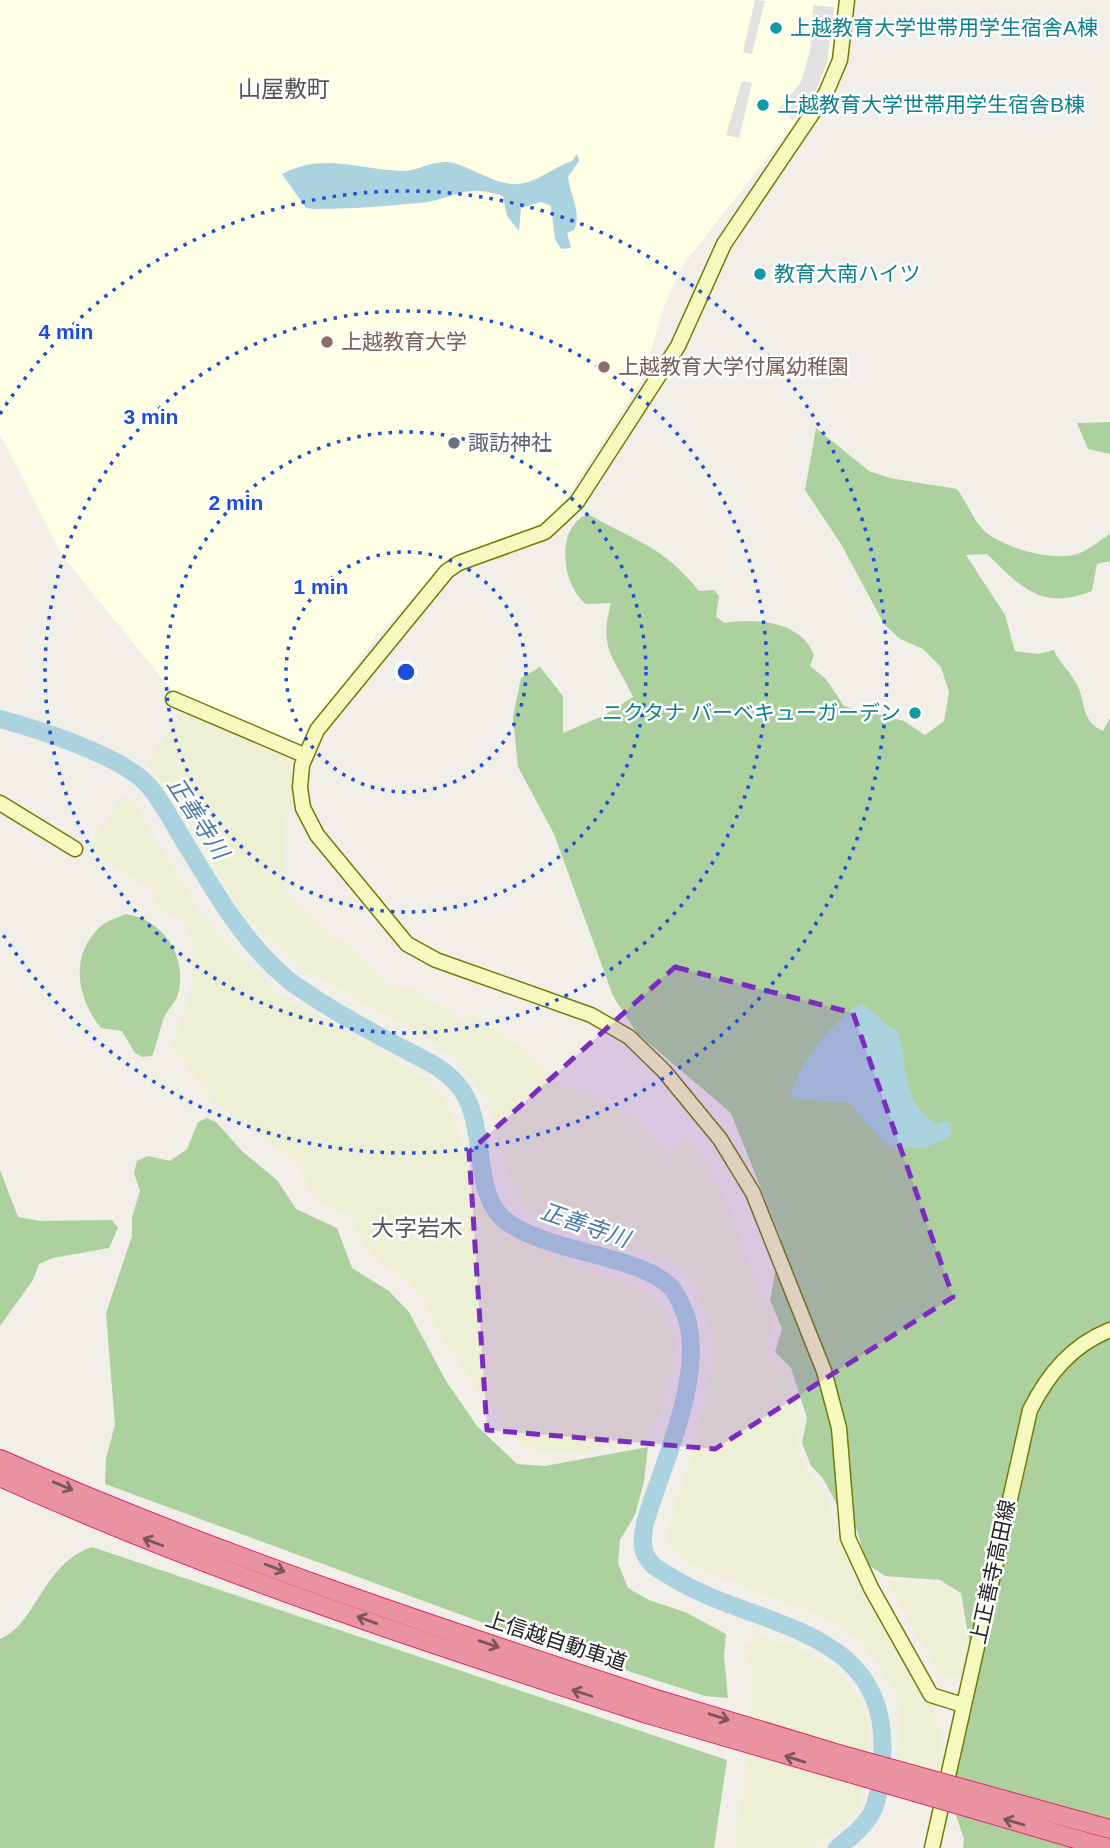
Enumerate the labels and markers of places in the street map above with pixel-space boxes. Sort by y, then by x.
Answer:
place label: 上越教育大学世帯用学生宿舎A棟 [790,16,1098,39]
marker: 上越教育大学世帯用学生宿舎A棟 [768,20,784,36]
place label: 上越教育大学世帯用学生宿舎B棟 [777,93,1085,116]
marker: 上越教育大学世帯用学生宿舎B棟 [755,97,771,113]
place label: 教育大南ハイツ [774,262,921,285]
marker: 教育大南ハイツ [752,266,768,282]
place label: 上越教育大学 [341,330,467,353]
marker: 上越教育大学 [319,334,335,350]
place label: 上越教育大学付属幼稚園 [618,355,849,378]
marker: 上越教育大学付属幼稚園 [596,359,612,375]
place label: 諏訪神社 [468,431,552,454]
marker: 諏訪神社 [446,435,462,451]
centre of rings [394,660,418,684]
place label: ニクタナ バーベキューガーデン [602,701,901,724]
marker: ニクタナ バーベキューガーデン [907,705,923,721]

